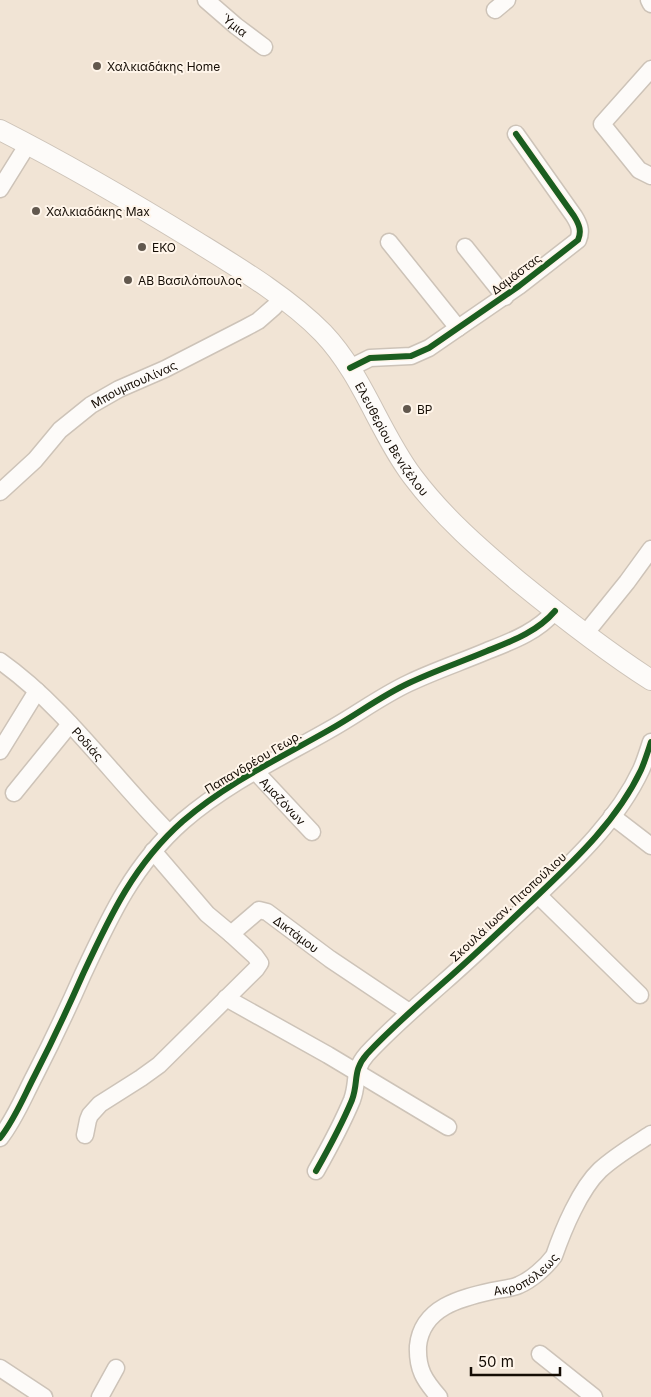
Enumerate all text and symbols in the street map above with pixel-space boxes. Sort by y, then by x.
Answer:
street label: Ύμια [219,10,251,40]
place label: Χαλκιαδάκης Home [107,59,220,74]
marker: Χαλκιαδάκης Home [91,60,103,72]
place label: Χαλκιαδάκης Max [46,204,150,219]
marker: Χαλκιαδάκης Max [30,205,42,217]
place label: EKO [152,240,176,255]
marker: EKO [136,241,148,253]
street label: Δαμάστας [488,250,544,298]
place label: ΑΒ Βασιλόπουλος [138,273,242,288]
marker: ΑΒ Βασιλόπουλος [122,274,134,286]
street label: Μπουμπουλίνας [88,357,179,411]
street label: Ελευθερίου Βενιζέλου [352,379,432,499]
place label: BP [417,402,433,417]
marker: BP [401,403,413,415]
street label: Ροδιάς [69,724,107,764]
street label: Παπανδρέου Γεωρ. [202,727,304,797]
street label: Αμαζόνων [257,774,309,828]
street label: Σκουλά Ιωαν. Πιτοπούλιου [447,849,569,965]
street label: Δικτάμου [271,912,322,956]
street label: Ακροπόλεως [492,1250,561,1298]
scale bar [471,1344,560,1376]
text: 50 m [478,1352,514,1371]

